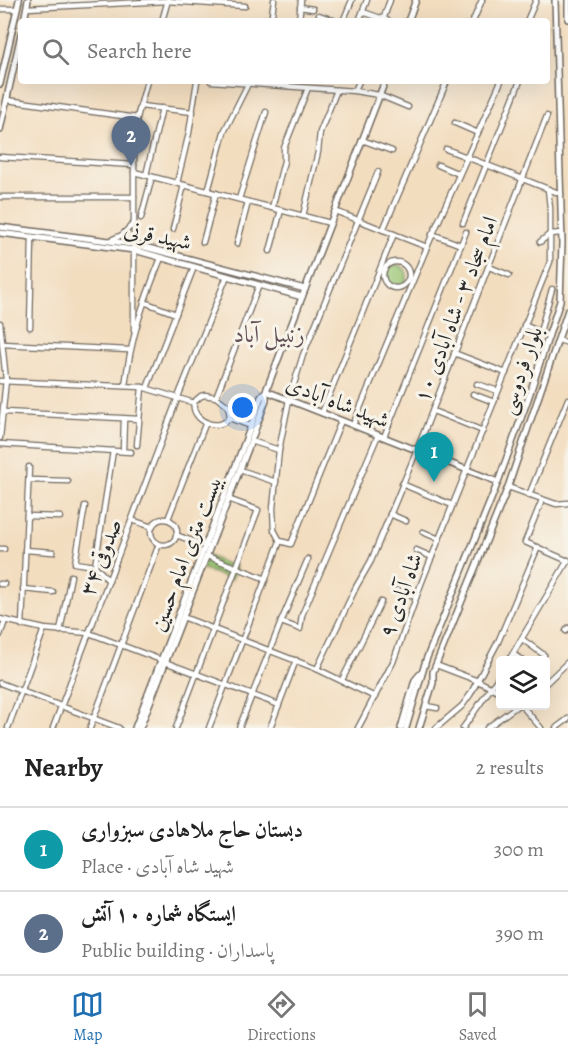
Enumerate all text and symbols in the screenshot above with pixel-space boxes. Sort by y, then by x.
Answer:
search box [18,18,550,84]
icon: search [39,35,72,68]
text: Search here [87,36,192,66]
pin: 2 [112,116,150,166]
street label: امام سجاد ۳ - شاه آبادی ۱۰ [407,212,509,408]
street label: شهید قرنی [121,214,194,258]
district label: زنبیل آباد [233,318,305,351]
street label: بلوار فردوسی [492,322,550,418]
street label: شهید شاه آبادی [282,368,394,435]
your location [228,393,257,422]
pin: 1 [414,432,454,482]
street label: بیست متری امام حسین [142,471,233,637]
street label: صدوقی ۳۴ [73,514,129,600]
street label: شاه آبادی ۹ [372,549,430,642]
map controls [496,656,550,710]
button: layers [496,656,550,710]
text: Nearby [24,750,103,785]
text: 2 results [476,754,544,781]
text: دبستان حاج ملاهادی سبزواری [81,815,303,845]
text: 1 [40,836,47,863]
text: 300 m [494,836,544,863]
text: Place · شهید شاه آبادی [81,853,234,880]
text: ایستگاه شماره ۱۰ آتش [81,899,236,929]
text: 2 [39,920,48,947]
text: 390 m [495,920,544,947]
text: Public building · پاسداران [81,937,274,964]
tab: Map [71,988,104,1046]
tab: Directions [247,988,316,1046]
tab: Saved [459,988,497,1046]

